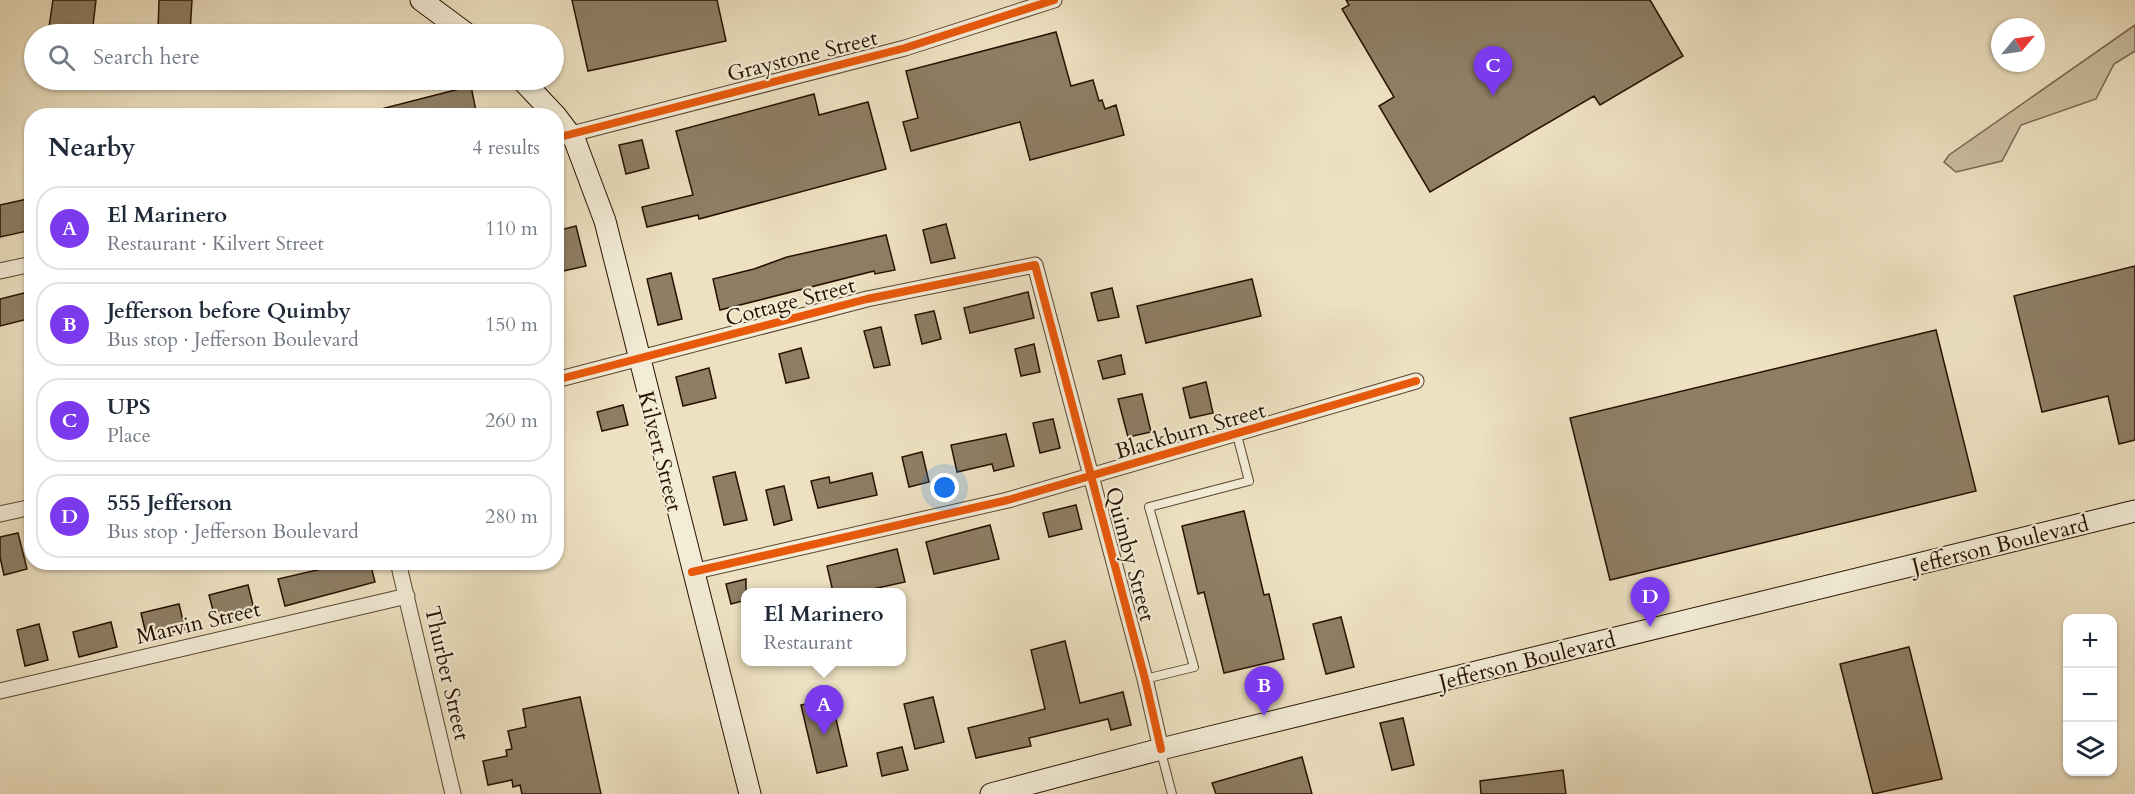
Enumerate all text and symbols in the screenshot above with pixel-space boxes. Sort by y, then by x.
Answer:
north arrow [1991,18,2045,72]
street label: Graystone Street [724,23,881,89]
search box [24,24,564,90]
icon: search [45,41,78,74]
text: Search here [93,42,200,72]
pin: C [1474,46,1512,96]
text: Nearby [48,130,136,165]
text: 4 results [472,134,540,161]
text: El Marinero [107,200,227,230]
text: A [62,215,77,242]
text: 110 m [485,215,538,242]
text: Restaurant · Kilvert Street [107,230,324,257]
street label: Cottage Street [722,270,859,334]
text: Jefferson before Quimby [107,296,351,326]
text: B [62,311,77,338]
text: 150 m [485,311,538,338]
text: Bus stop · Jefferson Boulevard [107,326,359,353]
street label: Kilvert Street [631,388,689,515]
text: UPS [107,392,151,422]
street label: Blackburn Street [1112,395,1269,467]
text: C [62,407,77,434]
text: 260 m [485,407,538,434]
text: Place [107,422,151,449]
your location [930,473,959,502]
street label: Quimby Street [1098,484,1162,625]
text: 555 Jefferson [107,488,233,518]
text: D [61,503,78,530]
text: 280 m [485,503,538,530]
street label: Jefferson Boulevard [1906,508,2092,582]
text: Bus stop · Jefferson Boulevard [107,518,359,545]
pin: D [1630,578,1670,627]
popup [741,588,906,666]
street label: Marvin Street [133,594,263,652]
text: El Marinero [763,599,884,629]
street label: Thurber Street [417,603,477,743]
map controls [2063,614,2117,776]
button: + [2063,614,2117,668]
street label: Jefferson Boulevard [1433,624,1619,698]
text: Restaurant [763,629,853,656]
pin: B [1244,666,1284,716]
button: − [2063,668,2117,722]
pin: A [804,686,844,735]
button: layers [2063,722,2117,776]

